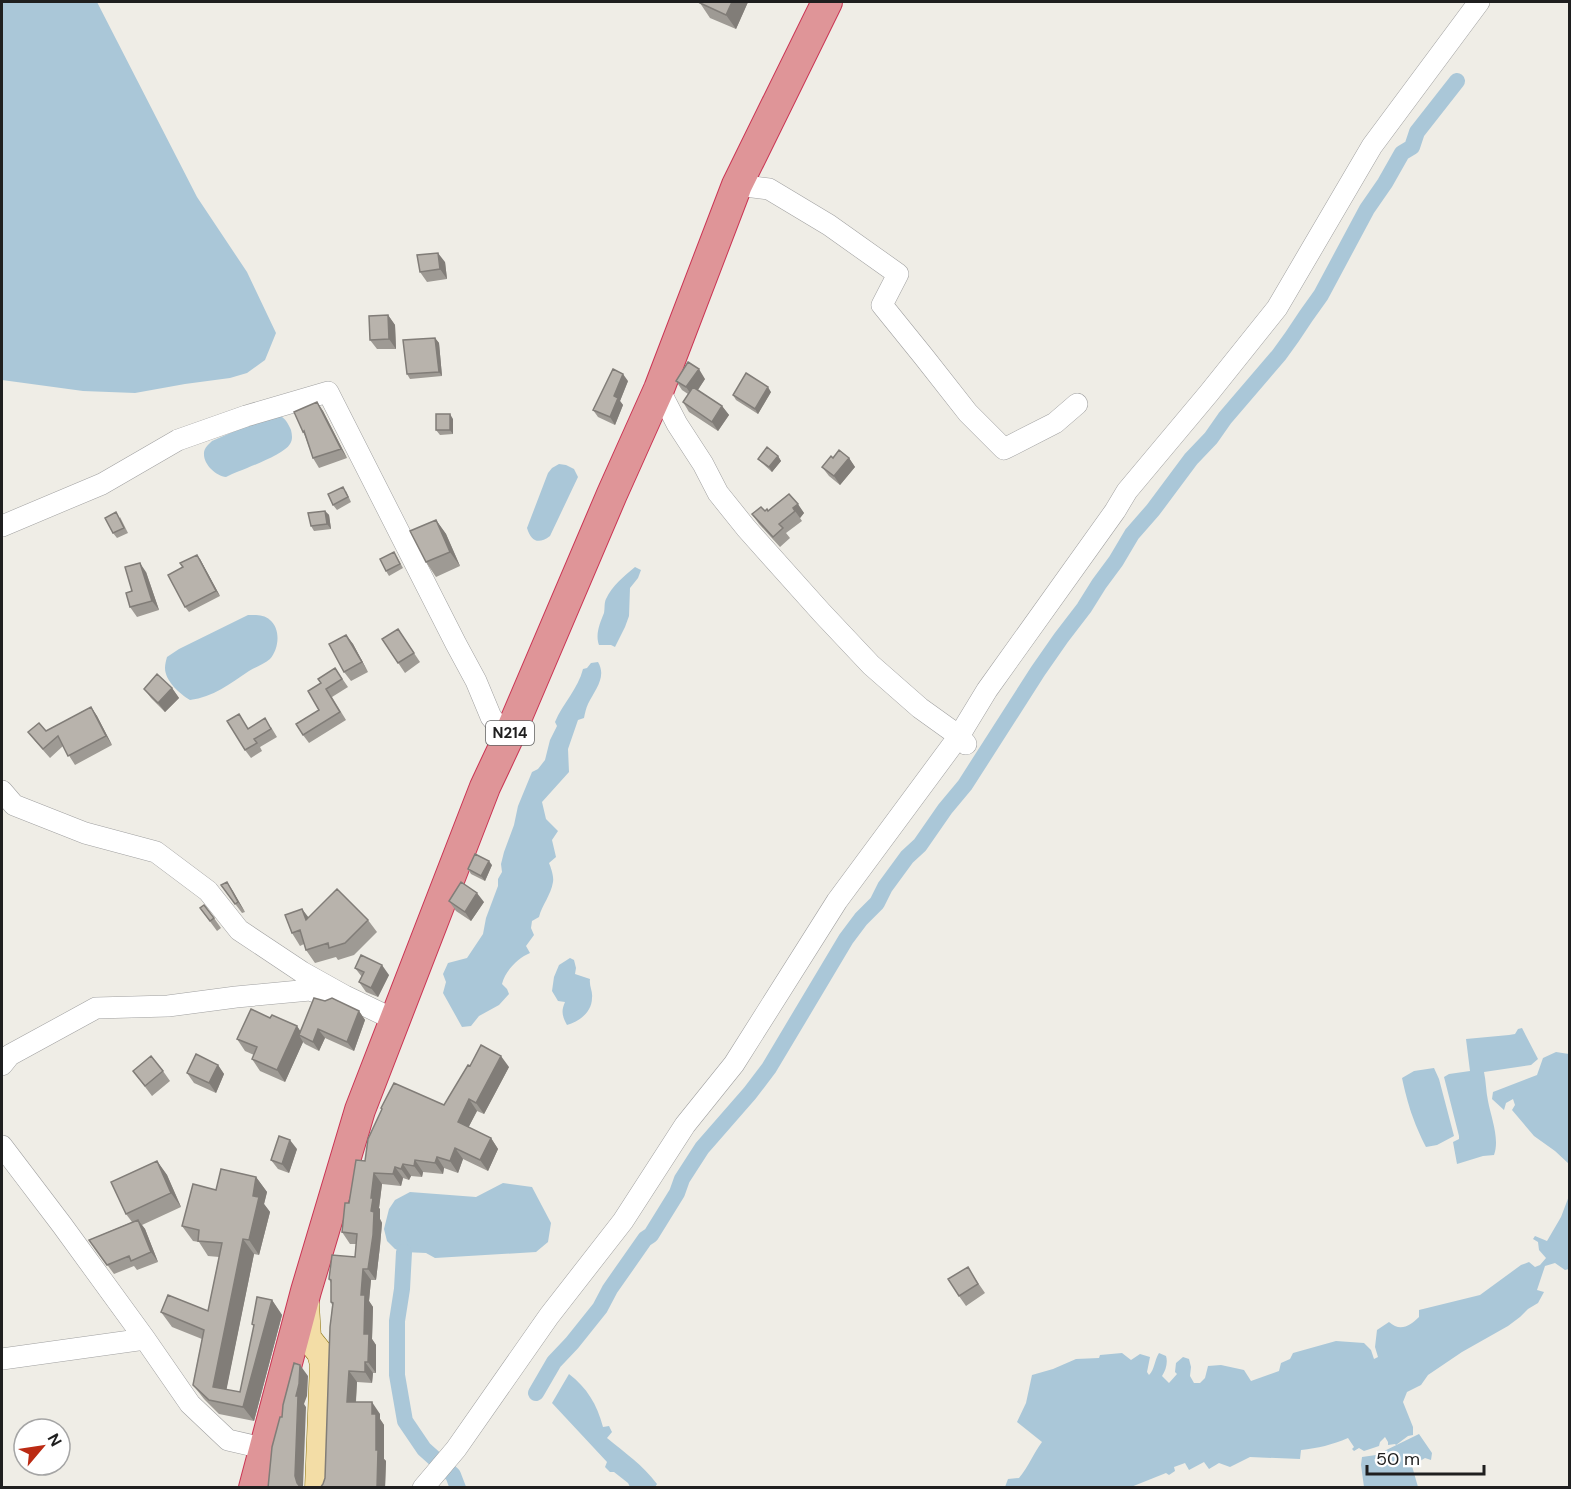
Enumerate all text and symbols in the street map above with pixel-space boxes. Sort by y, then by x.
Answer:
road number: N214 [486,721,534,745]
north arrow [12,1417,72,1477]
text: N [43,1430,67,1450]
scale bar [1367,1438,1484,1476]
text: 50 m [1376,1447,1420,1471]

